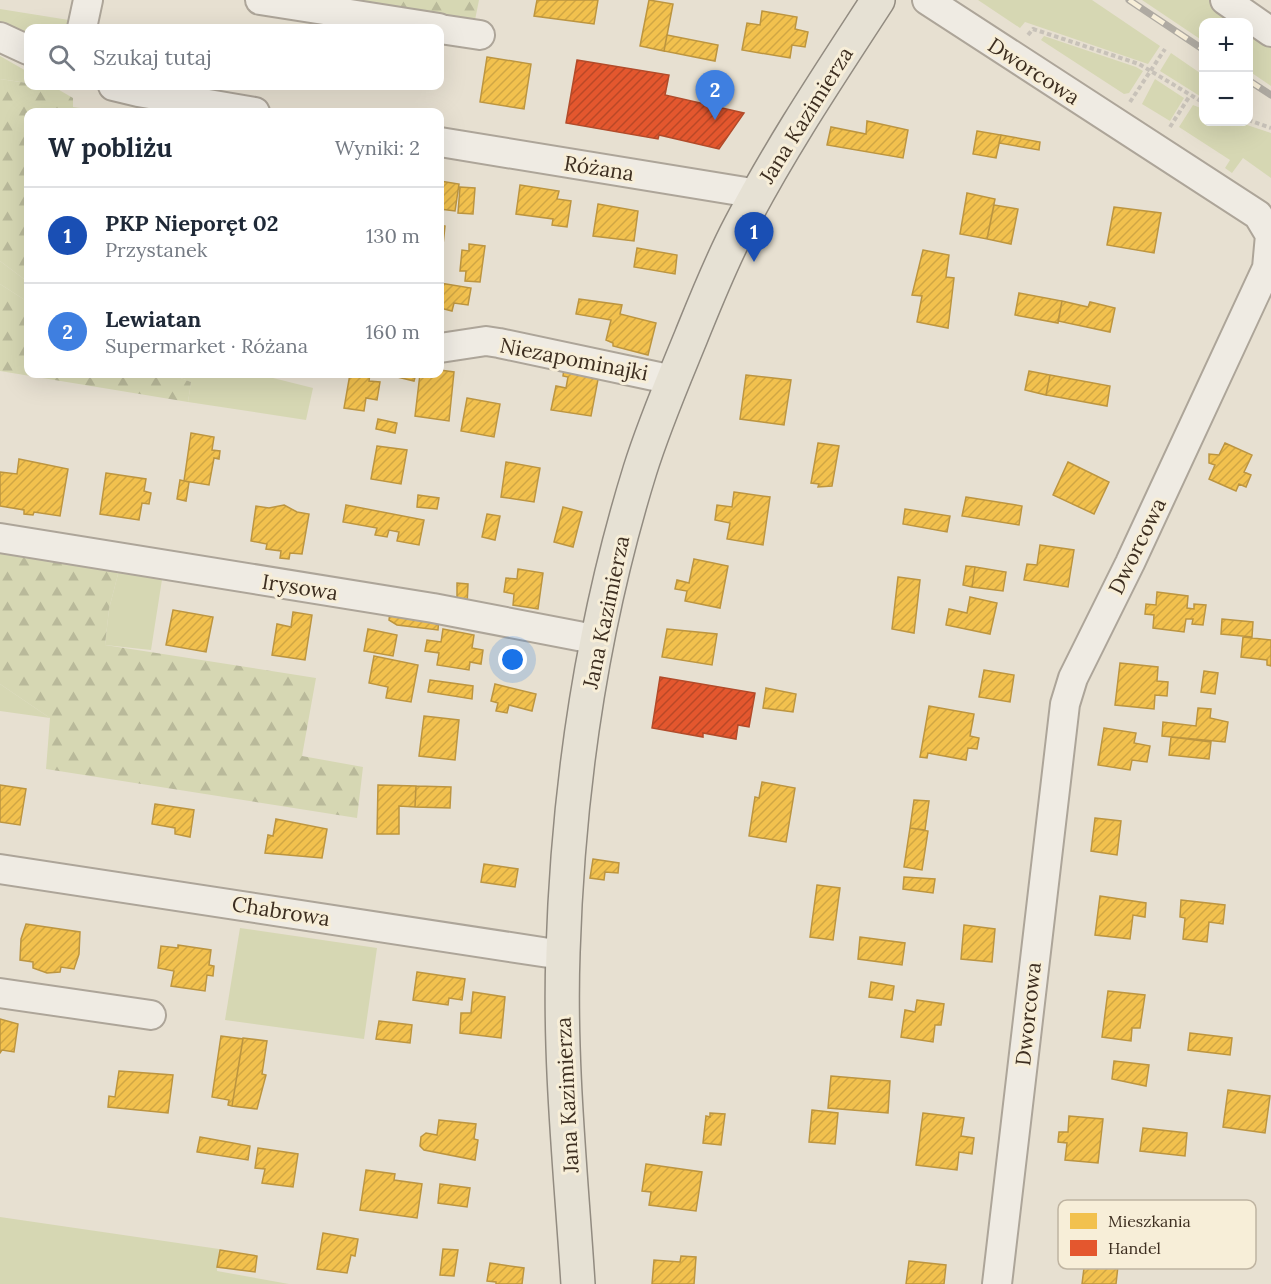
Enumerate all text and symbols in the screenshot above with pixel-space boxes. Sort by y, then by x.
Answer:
map controls [1199,18,1253,126]
button: + [1199,18,1253,72]
search box [24,24,444,90]
street label: Dworcowa [983,31,1085,111]
icon: search [45,41,78,74]
street label: Jana Kazimierza [753,42,859,189]
text: Szukaj tutaj [93,43,212,71]
pin: 2 [696,70,734,120]
button: − [1199,72,1253,126]
text: W pobliżu [48,131,172,164]
text: Wyniki: 2 [335,135,420,160]
street label: Różana [562,149,636,187]
text: PKP Nieporęt 02 [105,209,279,237]
pin: 1 [734,212,774,262]
text: 1 [63,223,72,248]
text: 130 m [366,223,420,248]
text: Przystanek [105,237,208,262]
text: Lewiatan [105,305,201,333]
text: 2 [62,319,73,344]
text: 160 m [366,319,420,344]
street label: Niezapominajki [498,331,651,387]
text: Supermarket · Różana [105,333,308,358]
street label: Dworcowa [1102,493,1172,599]
street label: Jana Kazimierza [576,533,635,692]
street label: Irysowa [260,568,340,606]
your location [498,645,527,674]
street label: Chabrowa [230,890,332,932]
street label: Dworcowa [1009,961,1047,1067]
street label: Jana Kazimierza [549,1016,585,1175]
legend [1058,1200,1256,1269]
text: Mieszkania [1108,1211,1191,1231]
text: Handel [1108,1238,1161,1258]

